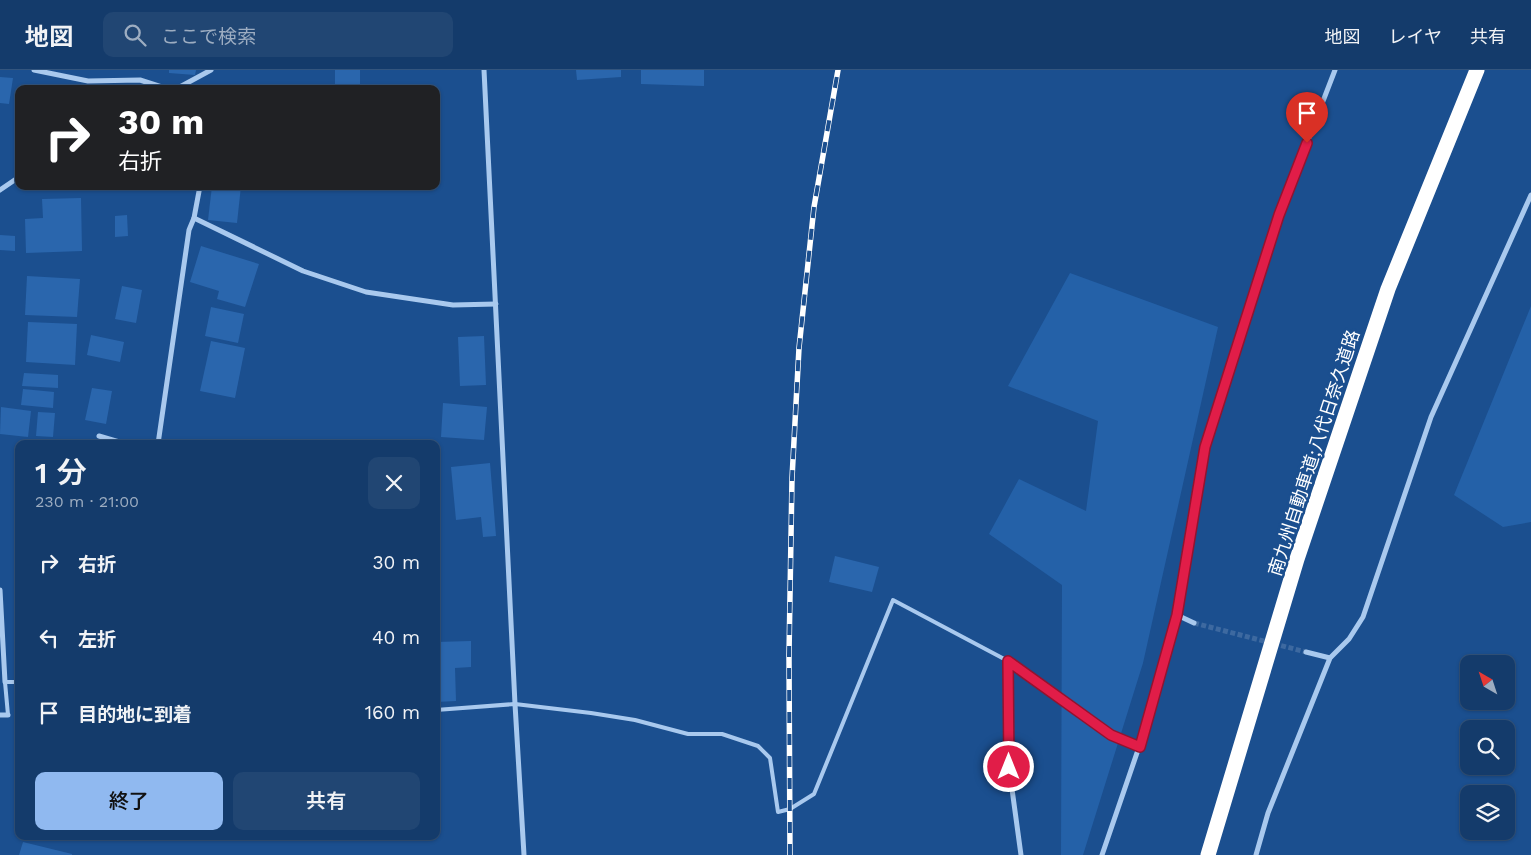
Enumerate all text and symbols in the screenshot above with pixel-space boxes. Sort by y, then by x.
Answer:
search box [103,12,453,57]
icon: search [121,21,149,49]
text: 地図 [25,23,73,51]
text: ここで検索 [161,25,256,48]
text: 地図 [1325,26,1361,47]
text: レイヤ [1389,26,1442,47]
text: 共有 [1470,26,1506,47]
pin [1286,92,1328,143]
icon: arrive [1293,99,1321,127]
text: 30 m [118,101,204,143]
icon: right [35,105,100,170]
text: 右折 [118,149,162,174]
street label: 南九州自動車道;八代日奈久道路 [1264,327,1363,578]
text: 1 分 [35,455,87,490]
button: close [368,457,420,509]
text: 230 m · 21:00 [35,492,139,511]
icon: right [35,549,63,577]
text: 30 m [373,551,420,574]
text: 右折 [78,553,116,576]
icon: left [35,624,63,652]
text: 40 m [372,626,420,649]
text: 左折 [78,628,116,651]
north arrow [1460,655,1515,710]
map controls [1460,655,1515,840]
icon: arrive [35,699,63,727]
text: 160 m [365,701,420,724]
text: 目的地に到着 [78,703,192,726]
button: search [1460,720,1515,775]
position arrow [982,740,1034,792]
button: 終了 [35,772,223,830]
button: 共有 [233,772,420,830]
button: layers [1460,785,1515,840]

